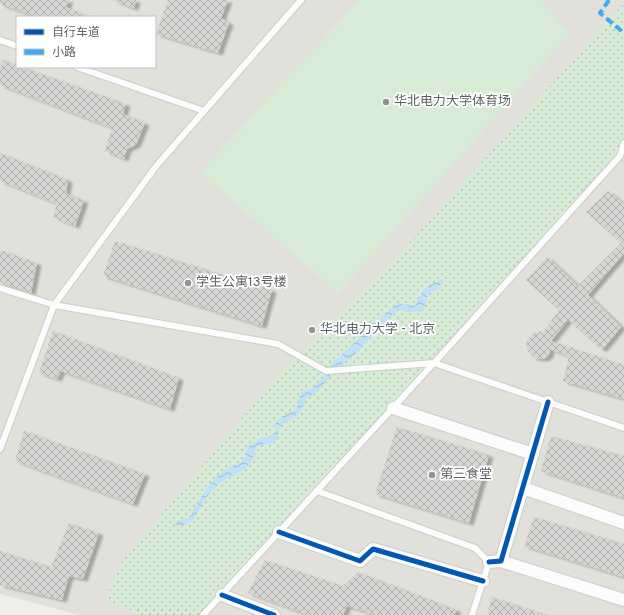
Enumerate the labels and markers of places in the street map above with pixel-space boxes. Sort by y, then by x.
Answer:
place label: 华北电力大学体育场 [394,93,511,110]
marker: 华北电力大学体育场 [381,97,391,107]
place label: 学生公寓13号楼 [196,274,287,291]
marker: 学生公寓13号楼 [183,278,193,288]
place label: 华北电力大学 - 北京 [320,321,435,338]
marker: 华北电力大学 - 北京 [307,325,317,335]
place label: 第三食堂 [440,467,492,483]
marker: 第三食堂 [427,470,437,480]

